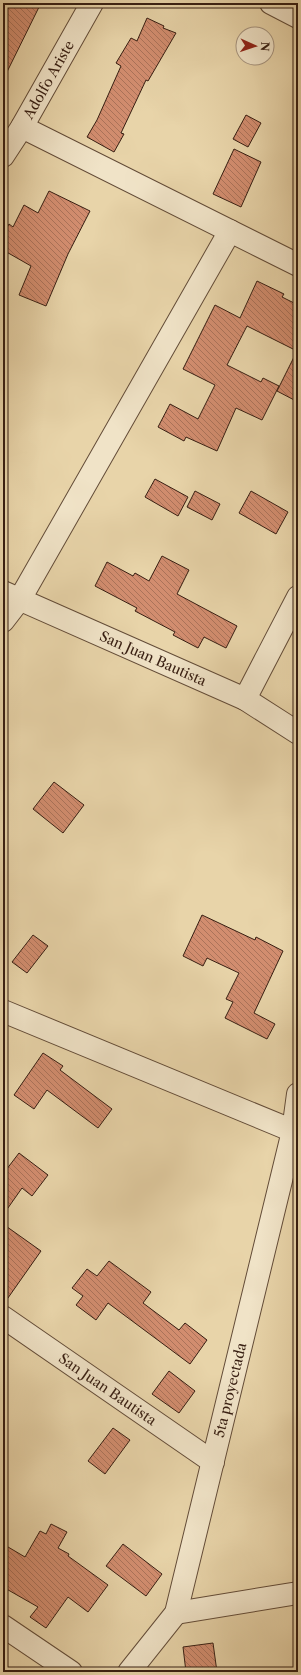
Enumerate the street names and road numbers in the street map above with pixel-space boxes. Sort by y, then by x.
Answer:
street label: Adolfo Ariste [19,37,78,123]
street label: San Juan Bautista [97,627,210,690]
street label: 5ta proyectada [210,1340,250,1439]
street label: San Juan Bautista [55,1349,160,1430]

